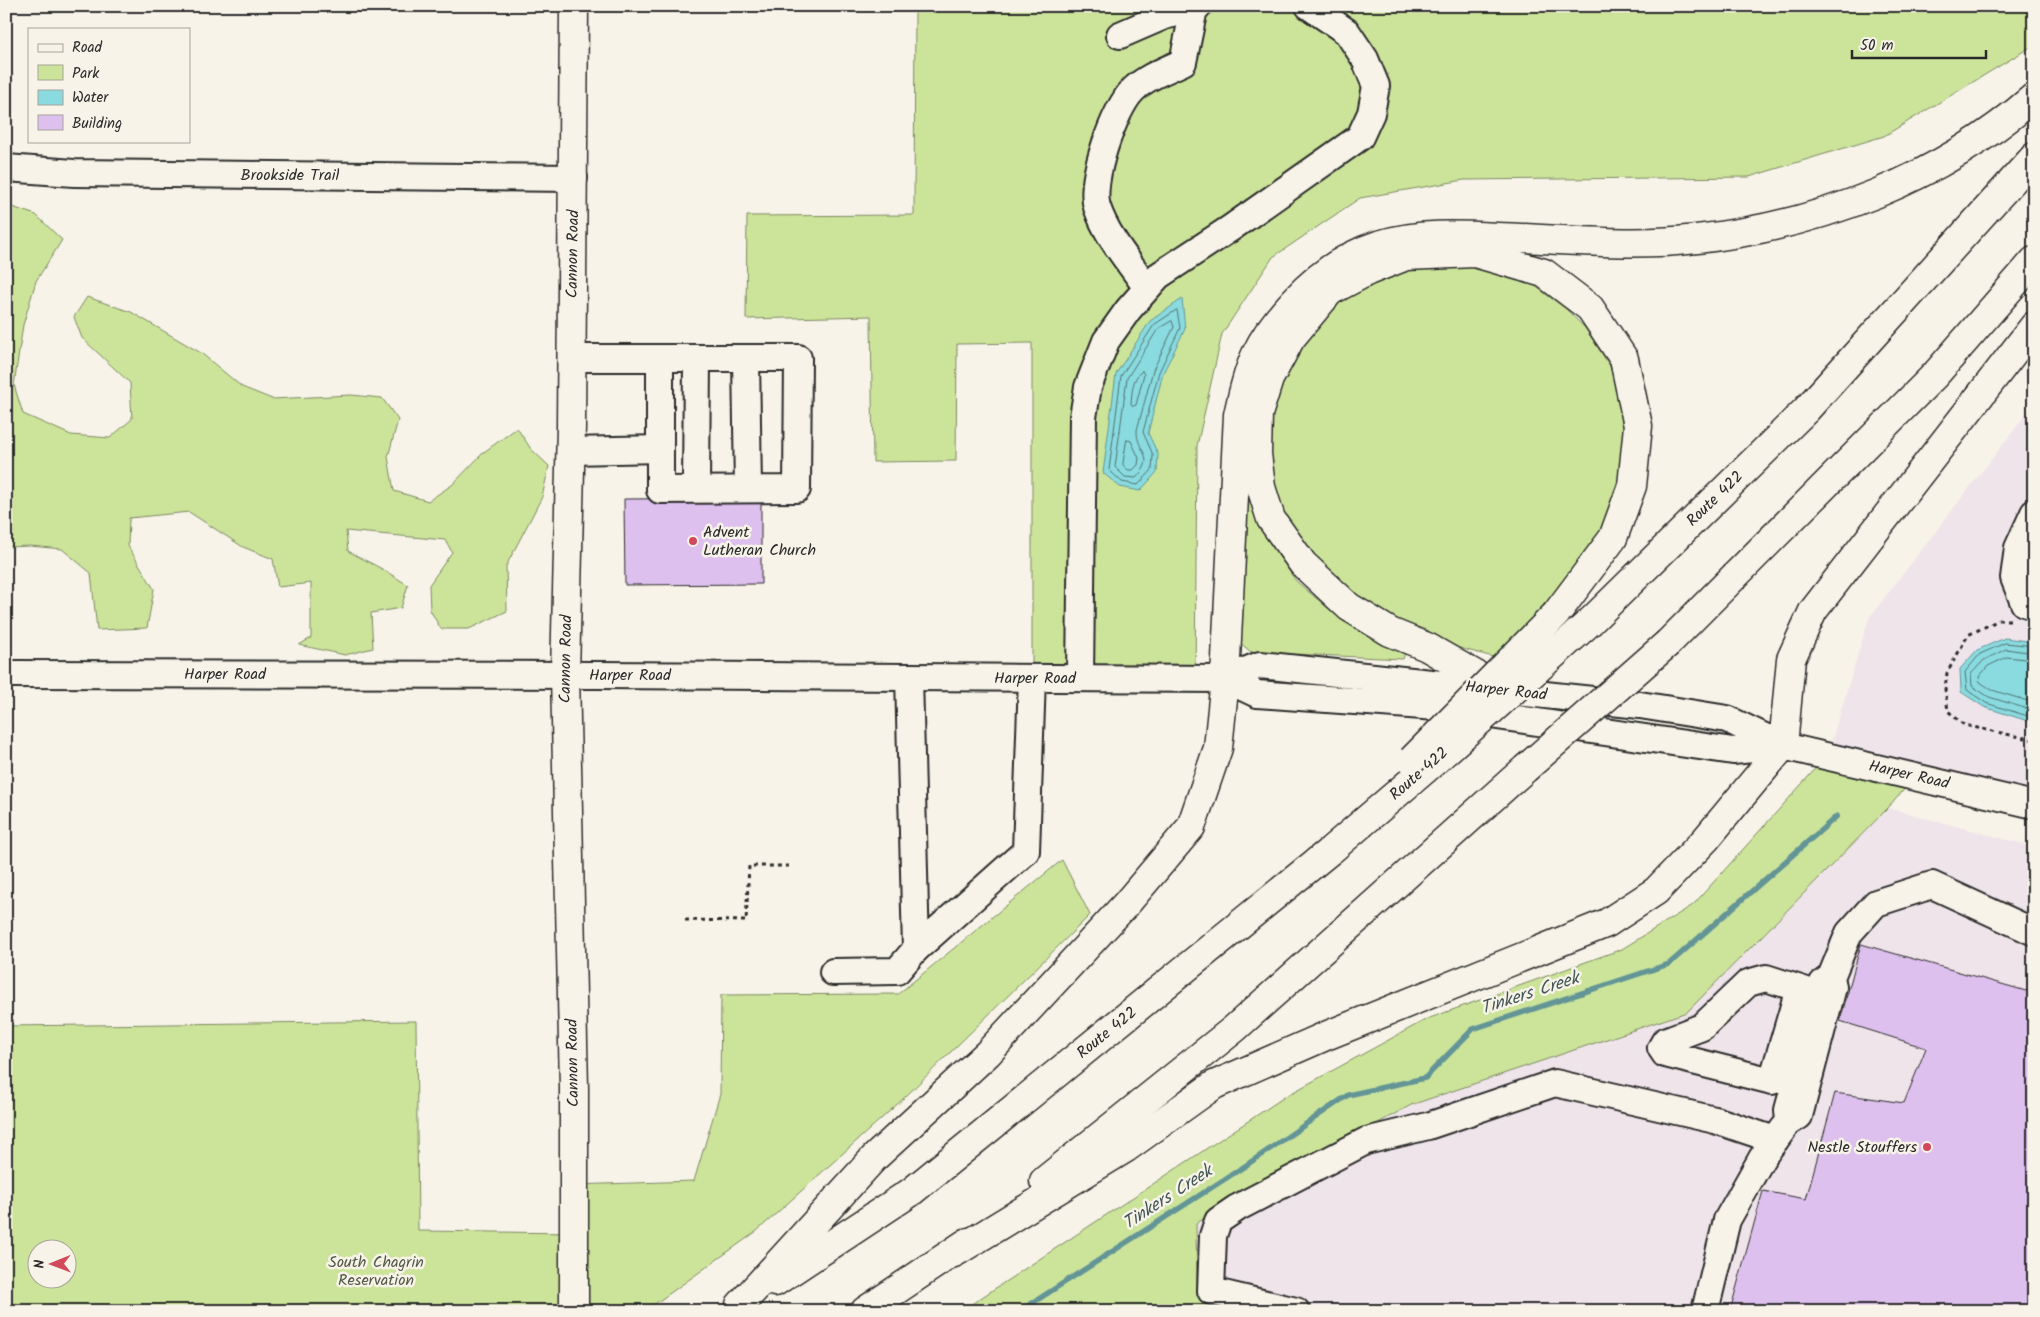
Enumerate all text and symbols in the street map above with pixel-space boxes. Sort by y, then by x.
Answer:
legend [28,28,190,142]
scale bar [1852,28,1986,60]
text: 50 m [1860,34,1894,58]
text: Road [72,36,103,60]
text: Park [72,62,100,86]
text: Water [72,86,109,110]
text: Building [72,112,122,136]
street label: Brookside Trail [241,163,339,188]
street label: Cannon Road [560,209,586,298]
street label: Route 422 [1681,465,1749,533]
place label: Advent Lutheran Church [703,520,816,563]
marker: Advent Lutheran Church [687,535,699,547]
street label: Cannon Road [553,614,579,703]
street label: Harper Road [184,662,267,687]
street label: Harper Road [589,663,672,688]
street label: Harper Road [994,666,1077,691]
street label: Harper Road [1464,674,1549,708]
street label: Route 422 [1384,741,1454,807]
street label: Harper Road [1866,754,1953,797]
water label: Tinkers Creek [1477,964,1586,1024]
street label: Route 422 [1071,1001,1143,1065]
street label: Cannon Road [560,1018,586,1107]
place label: Nestle Stouffers [1807,1135,1917,1160]
marker: Nestle Stouffers [1921,1141,1933,1153]
water label: Tinkers Creek [1117,1157,1221,1238]
north arrow [28,1240,78,1290]
park label: South Chagrin Reservation [328,1250,424,1293]
text: N [29,1259,51,1269]

